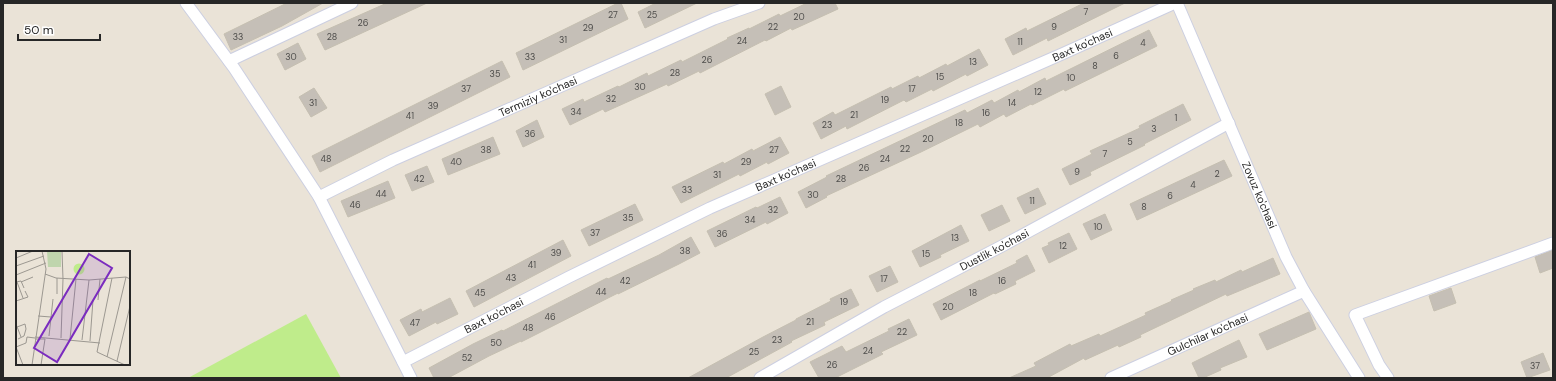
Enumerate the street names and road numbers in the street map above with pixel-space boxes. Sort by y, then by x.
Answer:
street label: Baxt ko'chasi [1050,25,1115,64]
street label: Termiziy ko'chasi [497,73,579,120]
street label: Baxt ko'chasi [753,156,818,194]
street label: Zovuz ko'chasi [1239,159,1280,231]
street label: Dustlik ko'chasi [957,226,1031,274]
street label: Baxt ko'chasi [462,295,526,336]
street label: Gulchilar ko'chasi [1165,310,1250,359]

